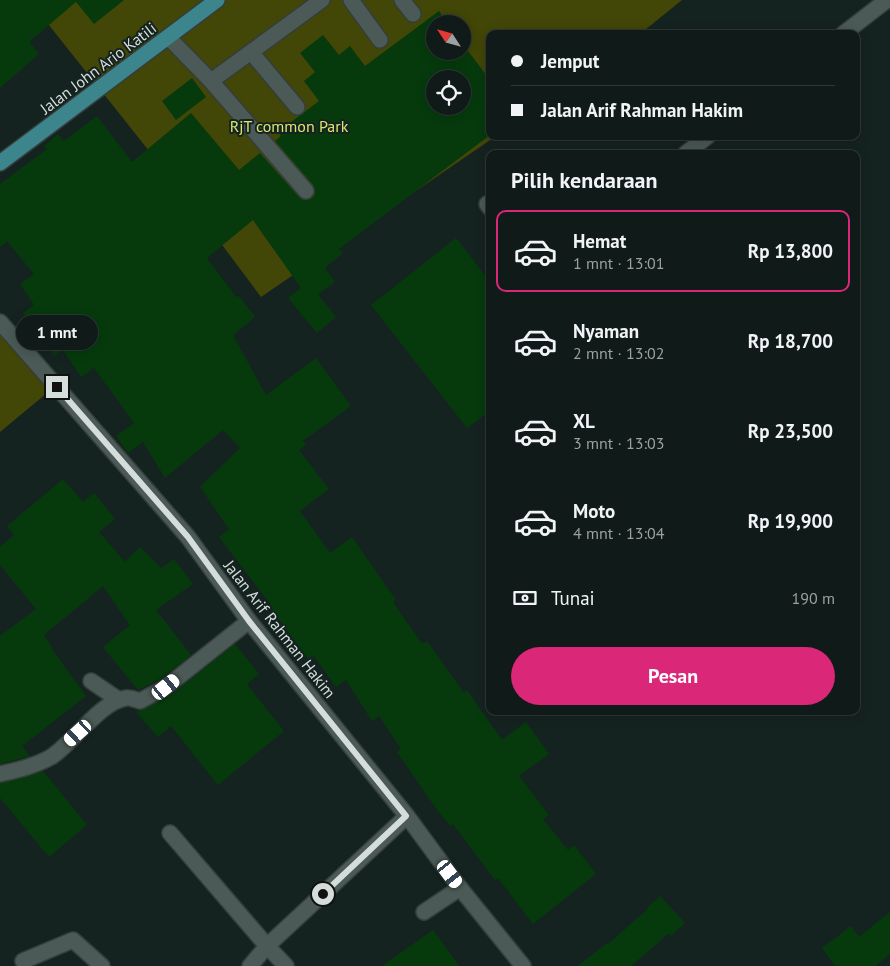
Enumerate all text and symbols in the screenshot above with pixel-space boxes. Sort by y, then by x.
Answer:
north arrow [426,15,471,60]
map controls [426,15,471,115]
street label: Jalan John Ario Katili [35,18,160,119]
text: Jemput [541,49,599,73]
button: locate [426,70,471,115]
text: Jalan Arif Rahman Hakim [541,98,743,122]
park label: RjT common Park [230,116,349,136]
text: Pilih kendaraan [511,166,657,194]
icon: car [513,229,558,274]
text: Hemat [573,229,626,253]
text: Rp 13,800 [748,239,833,263]
text: 1 mnt · 13:01 [573,253,664,273]
callout: 1 mnt [16,314,98,350]
icon: car [513,319,558,364]
text: Nyaman [573,319,639,343]
text: 1 mnt [37,322,77,342]
text: Rp 18,700 [748,329,833,353]
text: 2 mnt · 13:02 [573,343,664,363]
route end [46,376,68,398]
icon: car [513,409,558,454]
text: XL [573,409,595,433]
text: Rp 23,500 [748,419,833,443]
text: 3 mnt · 13:03 [573,433,664,453]
icon: car [513,499,558,544]
text: Moto [573,499,615,523]
text: Rp 19,900 [748,509,833,533]
text: 4 mnt · 13:04 [573,523,664,543]
street label: Jalan Arif Rahman Hakim [219,555,340,702]
icon: cash [511,584,539,612]
text: Tunai [551,586,595,610]
text: 190 m [792,588,835,608]
button: Pesan [511,647,835,705]
car [149,672,182,702]
car [61,717,94,749]
car [434,858,465,890]
route start [312,883,334,905]

